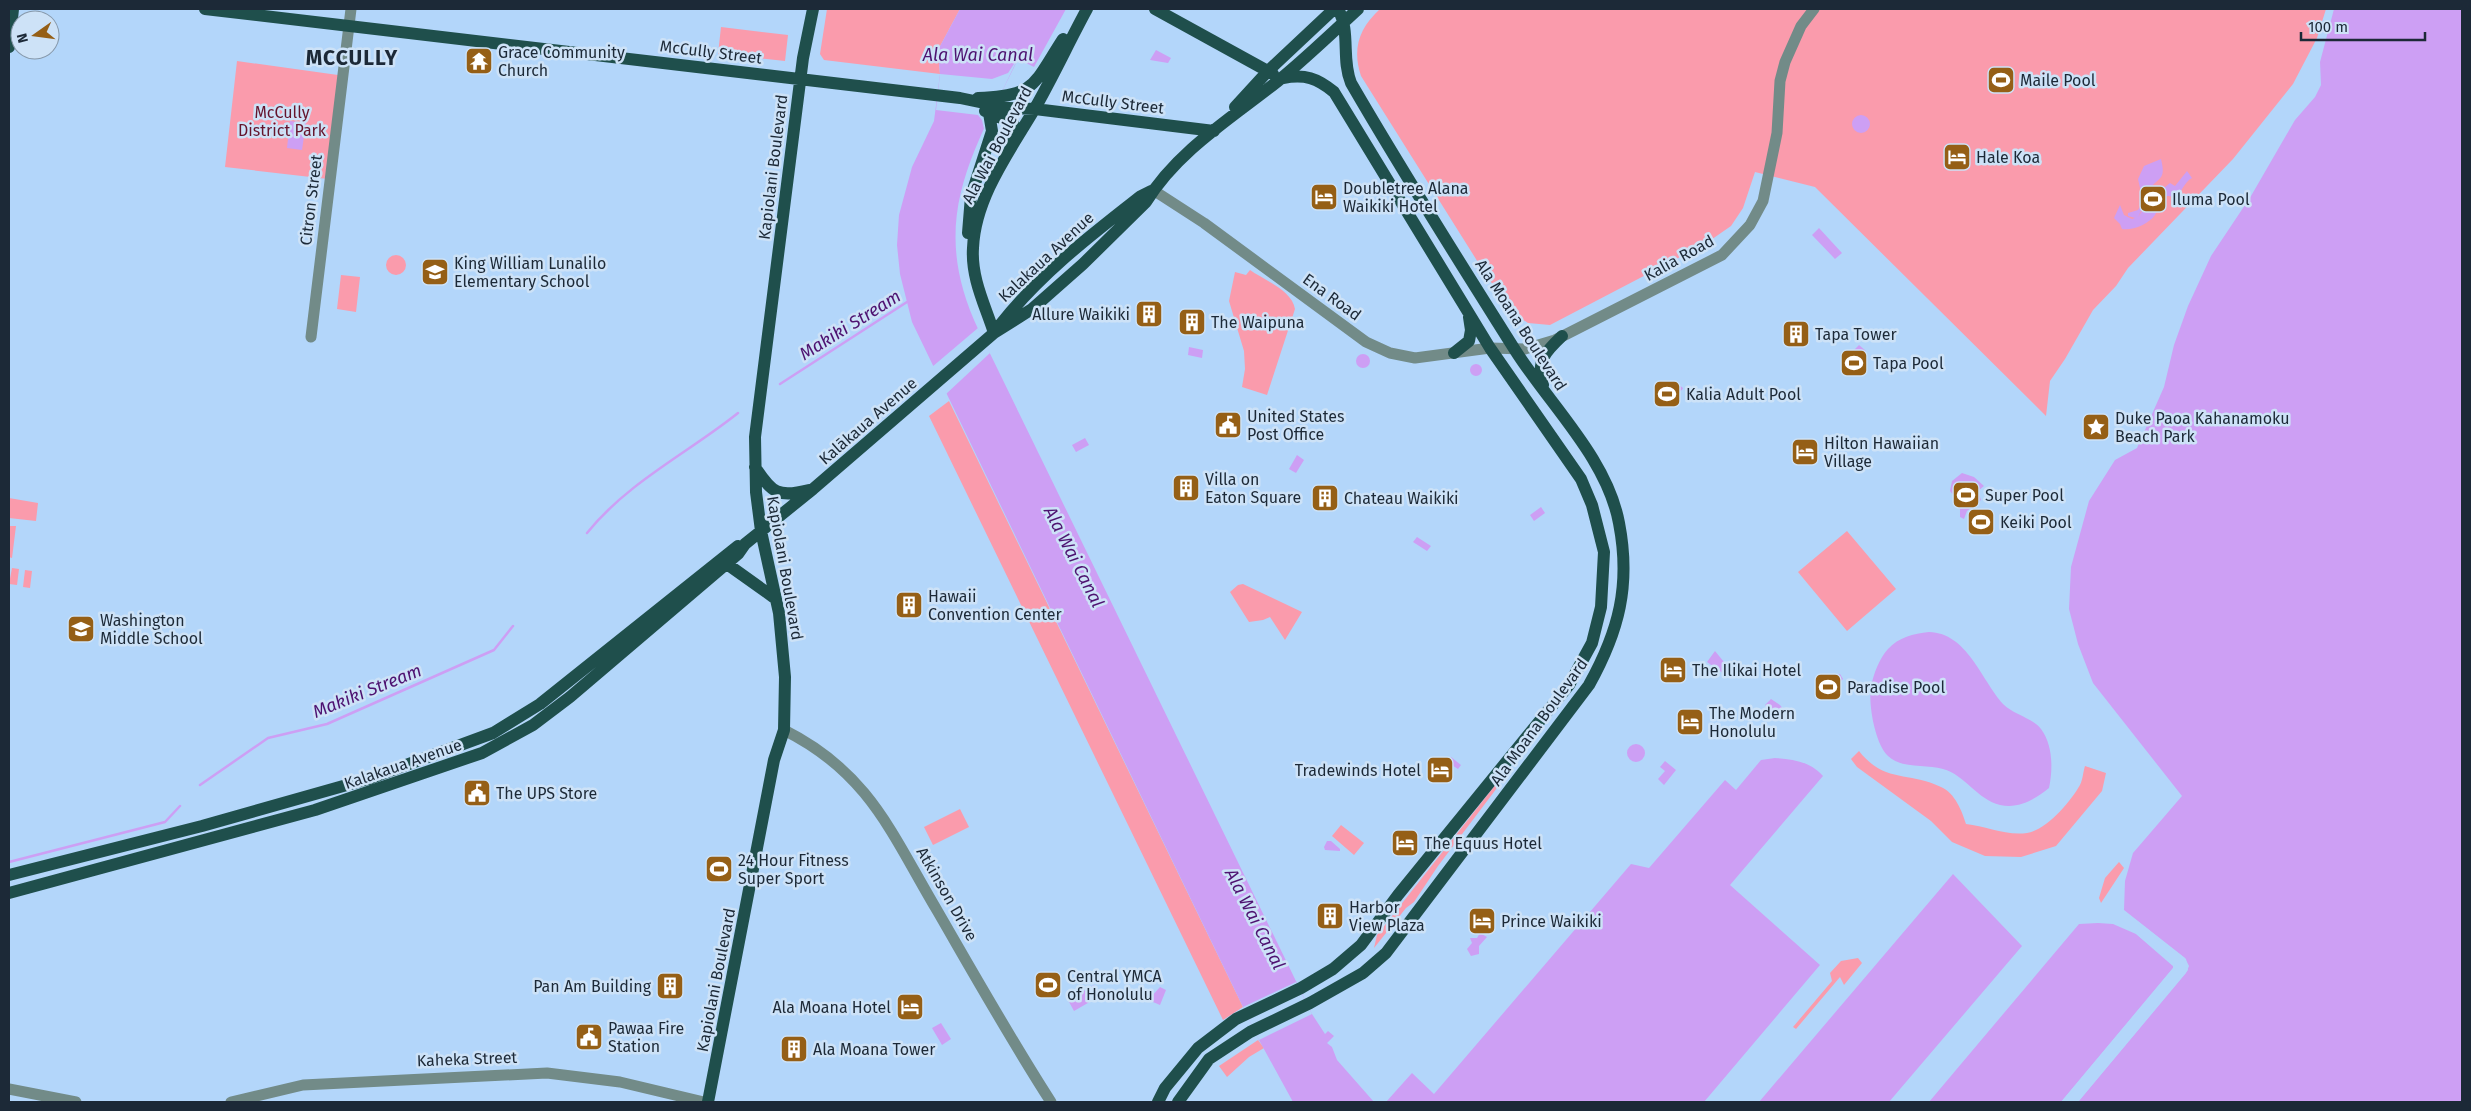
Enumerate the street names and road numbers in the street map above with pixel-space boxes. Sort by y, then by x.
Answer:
street label: McCully Street [659,36,763,68]
street label: Ala Wai Boulevard [958,83,1036,207]
street label: McCully Street [1061,86,1165,118]
street label: Kapiolani Boulevard [755,93,791,241]
street label: Citron Street [296,153,326,246]
street label: Kalakaua Avenue [994,208,1098,306]
street label: Kalia Road [1641,231,1717,285]
street label: Ala Moana Boulevard [1471,256,1571,394]
street label: Ena Road [1299,269,1365,325]
street label: Kalākaua Avenue [815,373,921,469]
street label: Kapiolani Boulevard [763,494,807,642]
street label: Ala Moana Boulevard [1486,655,1592,789]
street label: Kalakaua Avenue [342,735,464,793]
street label: Atkinson Drive [913,844,981,944]
street label: Kapiolani Boulevard [693,906,739,1054]
street label: Kaheka Street [416,1048,518,1070]

